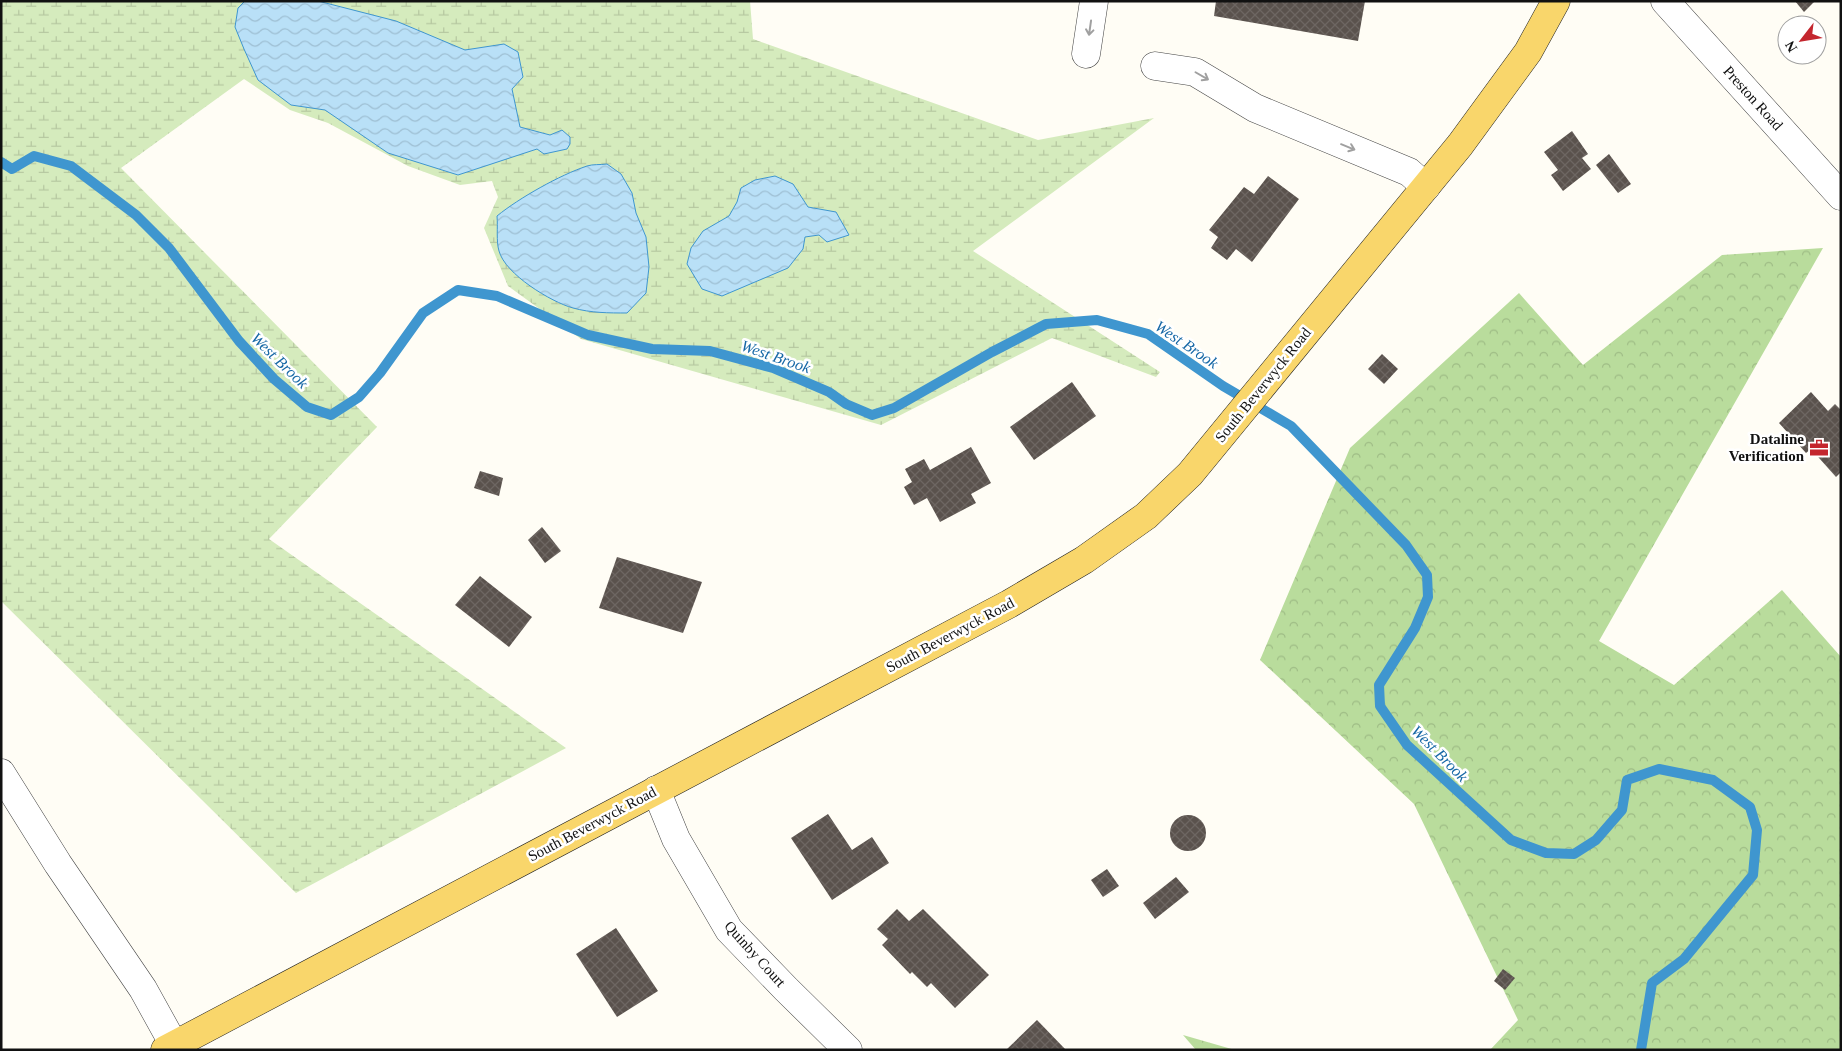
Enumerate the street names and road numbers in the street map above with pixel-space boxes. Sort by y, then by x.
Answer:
street label: Preston Road [1720,63,1786,134]
street label: South Beverwyck Road [1212,324,1314,445]
street label: South Beverwyck Road [883,594,1017,676]
street label: South Beverwyck Road [525,783,659,865]
street label: Quinby Court [721,918,789,991]

